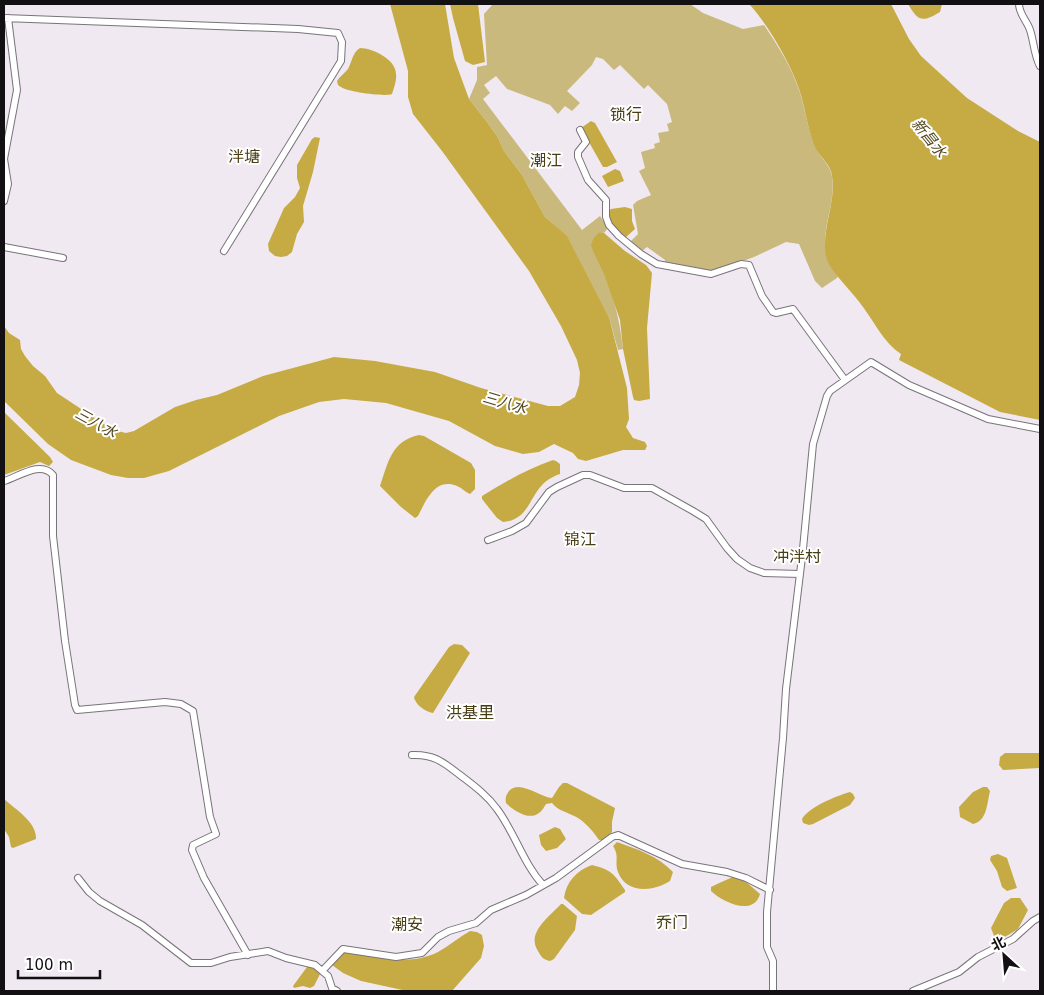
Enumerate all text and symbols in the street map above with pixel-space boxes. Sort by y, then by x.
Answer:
district label: 锁行 [610,105,642,124]
water label: 新昌水 [908,115,951,162]
district label: 泮塘 [228,147,260,166]
district label: 潮江 [530,151,562,170]
water label: 三八水 [481,388,530,418]
water label: 三八水 [72,404,121,442]
district label: 锦江 [564,530,596,549]
district label: 冲泮村 [773,547,821,566]
district label: 洪基里 [446,703,494,722]
district label: 乔门 [656,913,688,932]
district label: 潮安 [391,915,423,934]
north arrow [979,930,1029,980]
text: 北 [989,933,1008,954]
scale bar [18,948,100,980]
text: 100 m [25,956,73,974]

